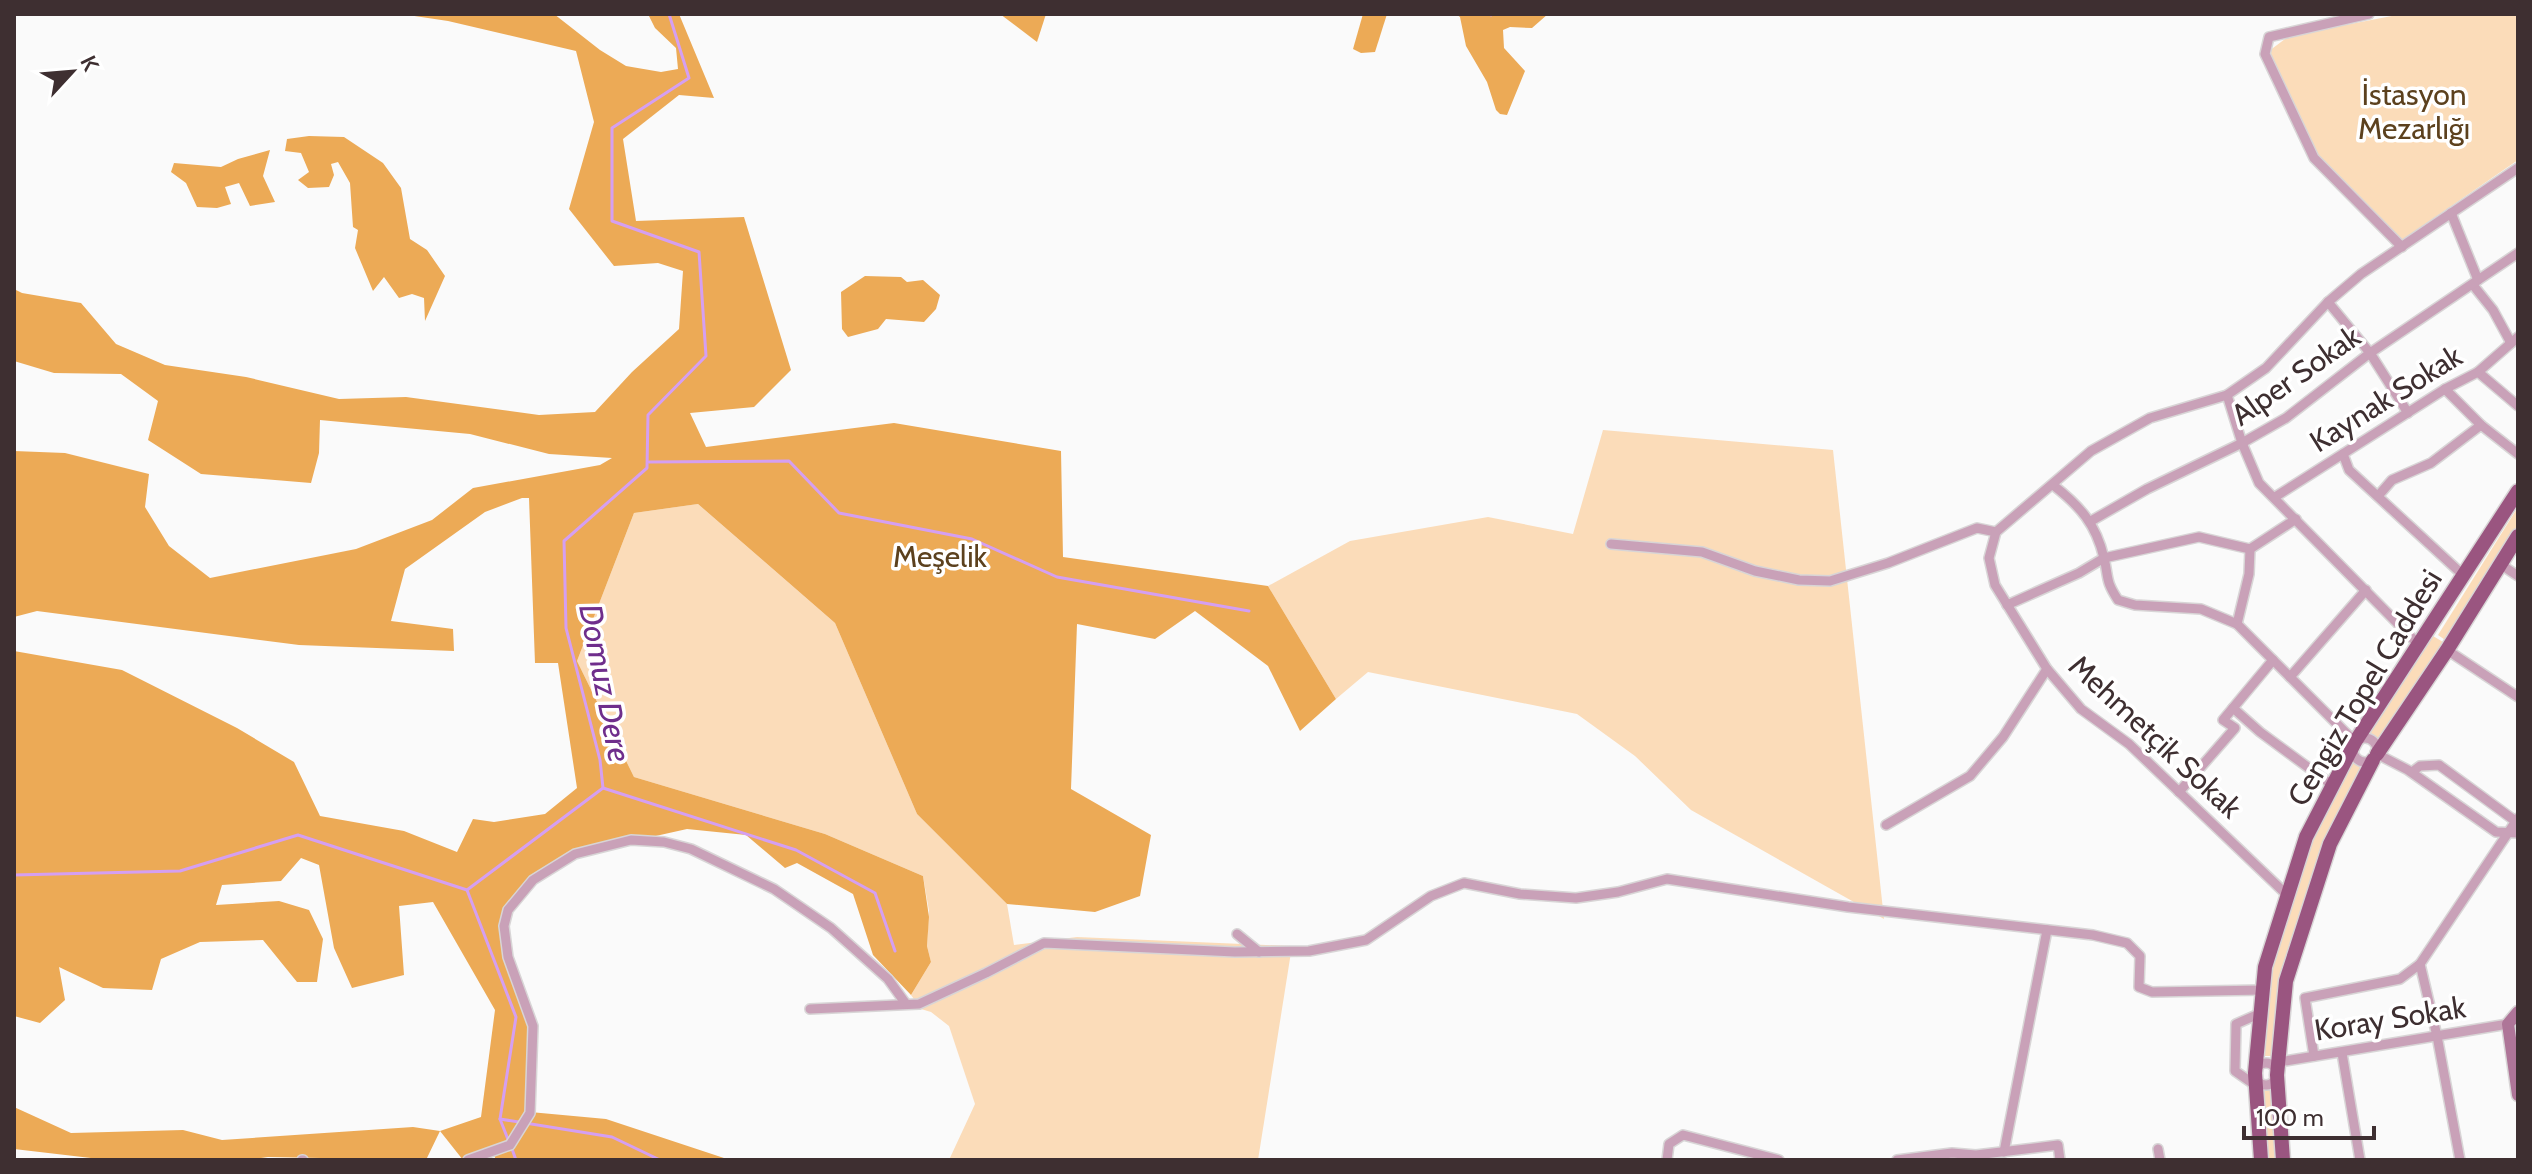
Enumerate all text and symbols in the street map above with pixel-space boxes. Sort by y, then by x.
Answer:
north arrow [32,32,112,112]
text: K [74,51,105,76]
park label: İstasyon Mezarlığı [2358,76,2470,147]
street label: Alper Sokak [2224,317,2368,433]
street label: Kaynak Sokak [2303,337,2469,460]
park label: Meşelik [893,538,988,575]
street label: Cengiz Topel Caddesi [2279,563,2450,813]
water label: Domuz Dere [571,601,640,765]
street label: Mehmetçik Sokak [2061,647,2250,826]
street label: Koray Sokak [2312,988,2469,1049]
scale bar [2244,1090,2374,1140]
text: 100 m [2256,1103,2324,1132]

